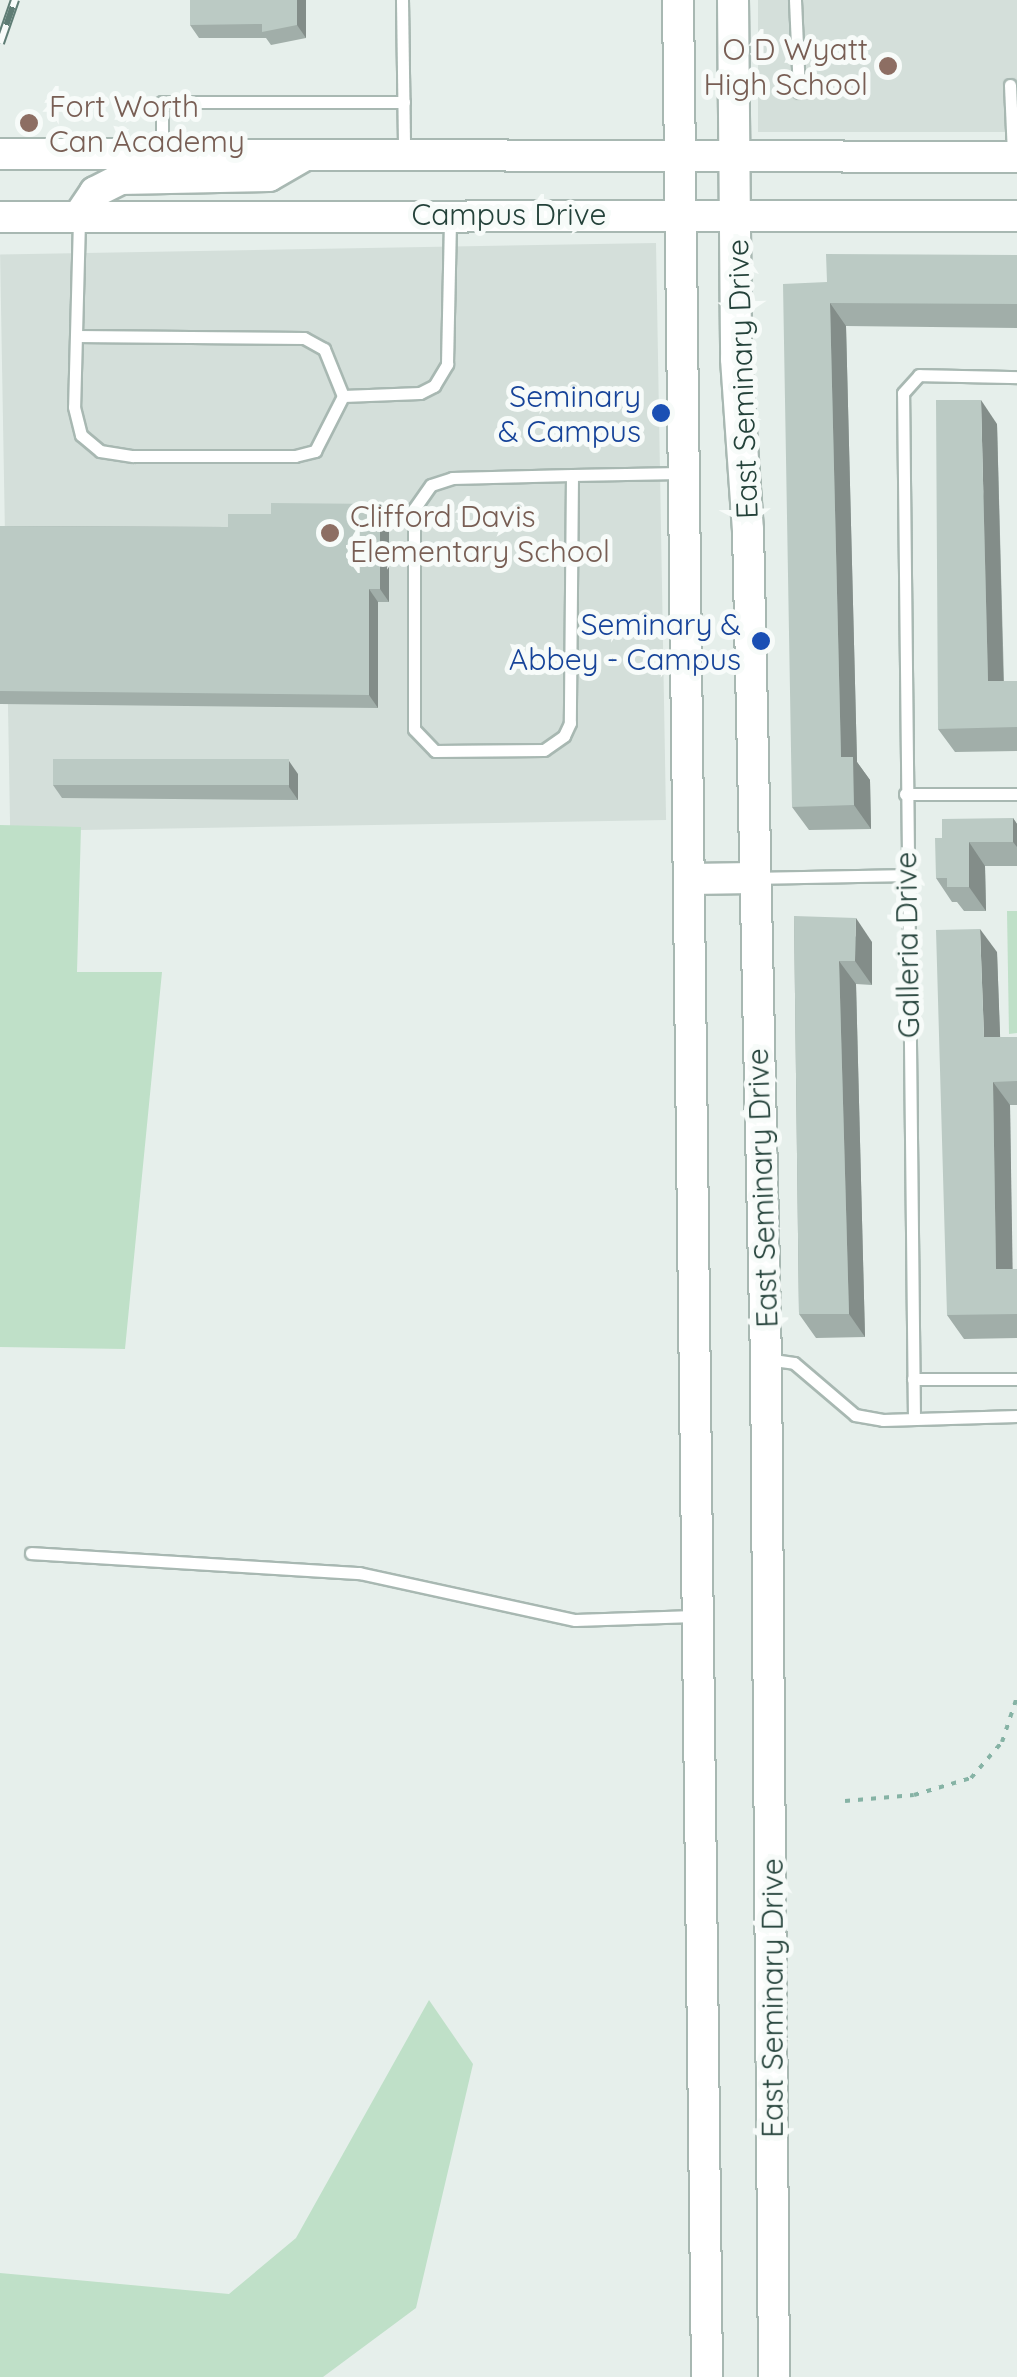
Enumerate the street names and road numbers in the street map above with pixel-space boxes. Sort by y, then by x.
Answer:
street label: Campus Drive [412,196,606,232]
street label: East Seminary Drive [719,239,765,519]
street label: Galleria Drive [887,851,927,1039]
street label: East Seminary Drive [739,1048,785,1328]
street label: East Seminary Drive [754,1858,790,2138]

